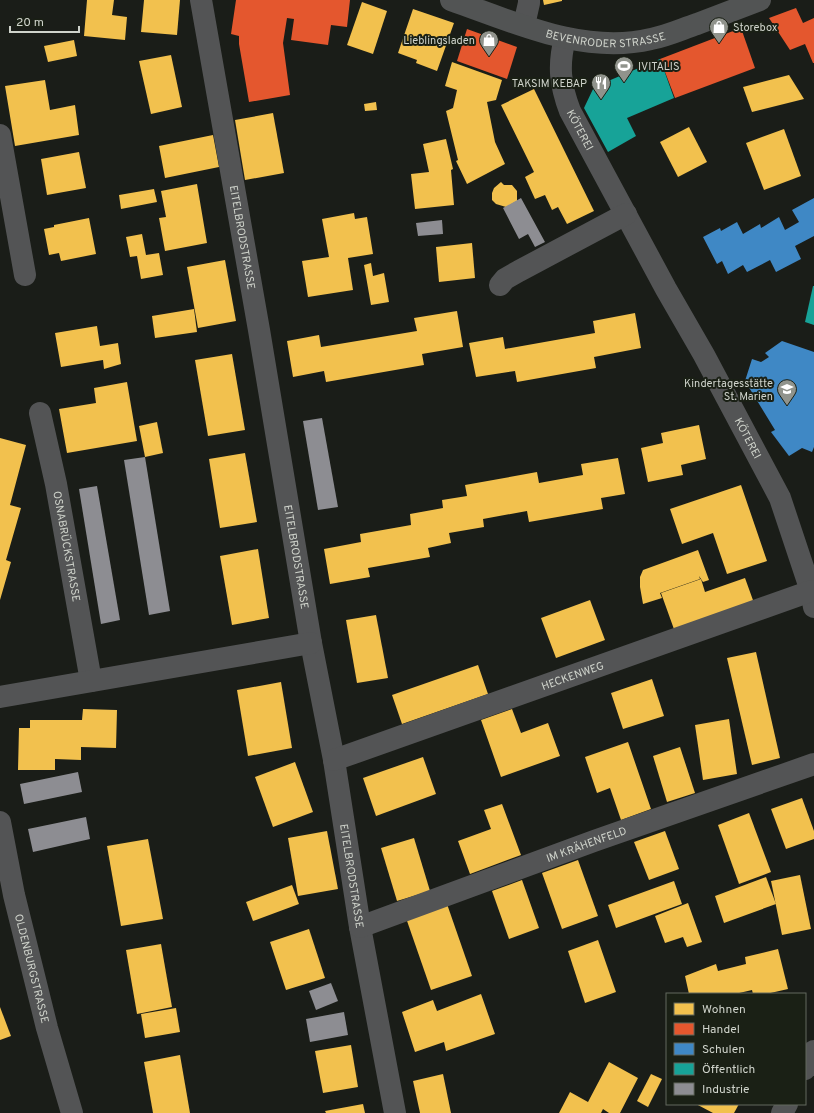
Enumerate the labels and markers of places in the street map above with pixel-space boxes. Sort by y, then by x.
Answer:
shop icon: Storebox [708,16,730,44]
place label: Storebox [733,21,778,35]
shop icon: Lieblingsladen [478,29,500,57]
place label: Lieblingsladen [403,34,475,48]
sports icon: IVITALIS [613,55,635,83]
place label: IVITALIS [638,60,680,74]
restaurant icon: TAKSIM KEBAP [590,72,612,100]
place label: TAKSIM KEBAP [512,77,587,91]
place label: Kindertagesstätte St. Marien [684,377,773,404]
school or university icon: Kindertagesstätte St. Marien [776,378,798,406]

